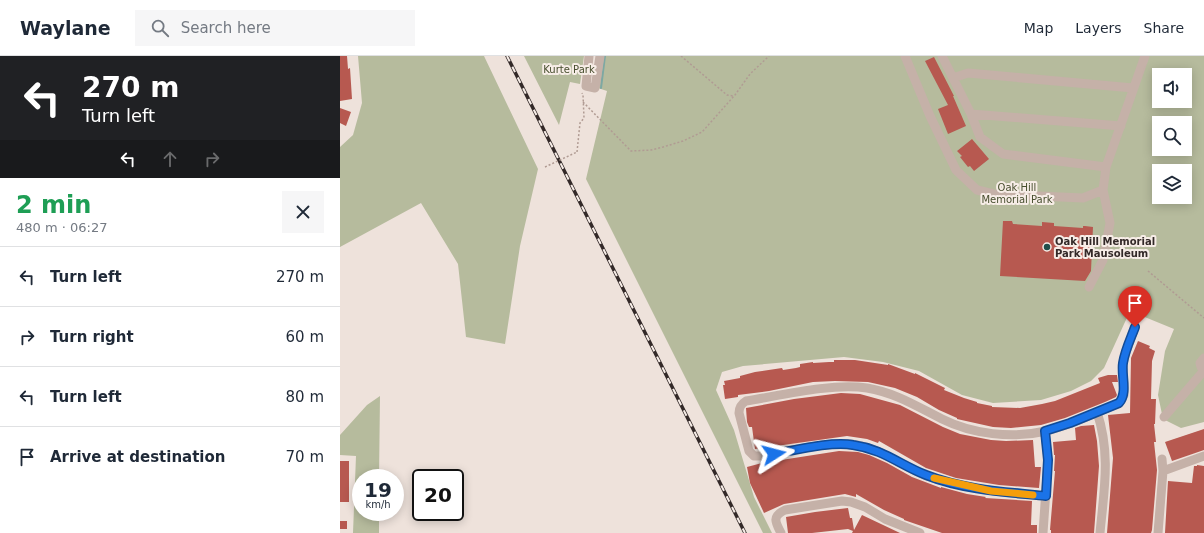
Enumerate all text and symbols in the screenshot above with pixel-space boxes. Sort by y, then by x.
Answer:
search box [135,10,415,46]
text: Waylane [20,17,111,39]
icon: search [149,17,171,39]
text: Search here [181,19,271,37]
text: Map [1024,20,1053,36]
text: Layers [1075,20,1122,36]
text: Share [1144,20,1184,36]
park label: Kurte Park [543,64,595,75]
map controls [1152,68,1192,204]
button: sound [1152,68,1192,108]
text: 270 m [82,71,179,104]
icon: left [16,72,68,124]
text: Turn left [82,105,155,126]
button: search [1152,116,1192,156]
icon: left [117,148,139,170]
icon: ahead [159,148,181,170]
icon: right [201,148,223,170]
button: layers [1152,164,1192,204]
park label: Oak Hill Memorial Park [981,182,1053,205]
text: 2 min [16,191,91,219]
button: close [282,191,324,233]
text: 480 m · 06:27 [16,220,107,235]
place label: Oak Hill Memorial Park Mausoleum [1055,236,1155,259]
marker: Oak Hill Memorial Park Mausoleum [1042,242,1052,252]
icon: left [16,266,38,288]
text: Turn left [50,268,122,286]
text: 270 m [276,268,324,286]
pin [1118,286,1152,327]
icon: arrive [1124,292,1146,314]
icon: right [16,326,38,348]
text: Turn right [50,328,134,346]
text: 60 m [286,328,324,346]
icon: left [16,386,38,408]
text: Turn left [50,388,122,406]
text: 80 m [286,388,324,406]
position arrow [753,433,795,475]
icon: arrive [16,446,38,468]
text: Arrive at destination [50,448,225,466]
text: 70 m [286,448,324,466]
speed limit sign: 20 [412,469,464,521]
text: 19 [364,478,392,502]
text: km/h [365,499,391,510]

